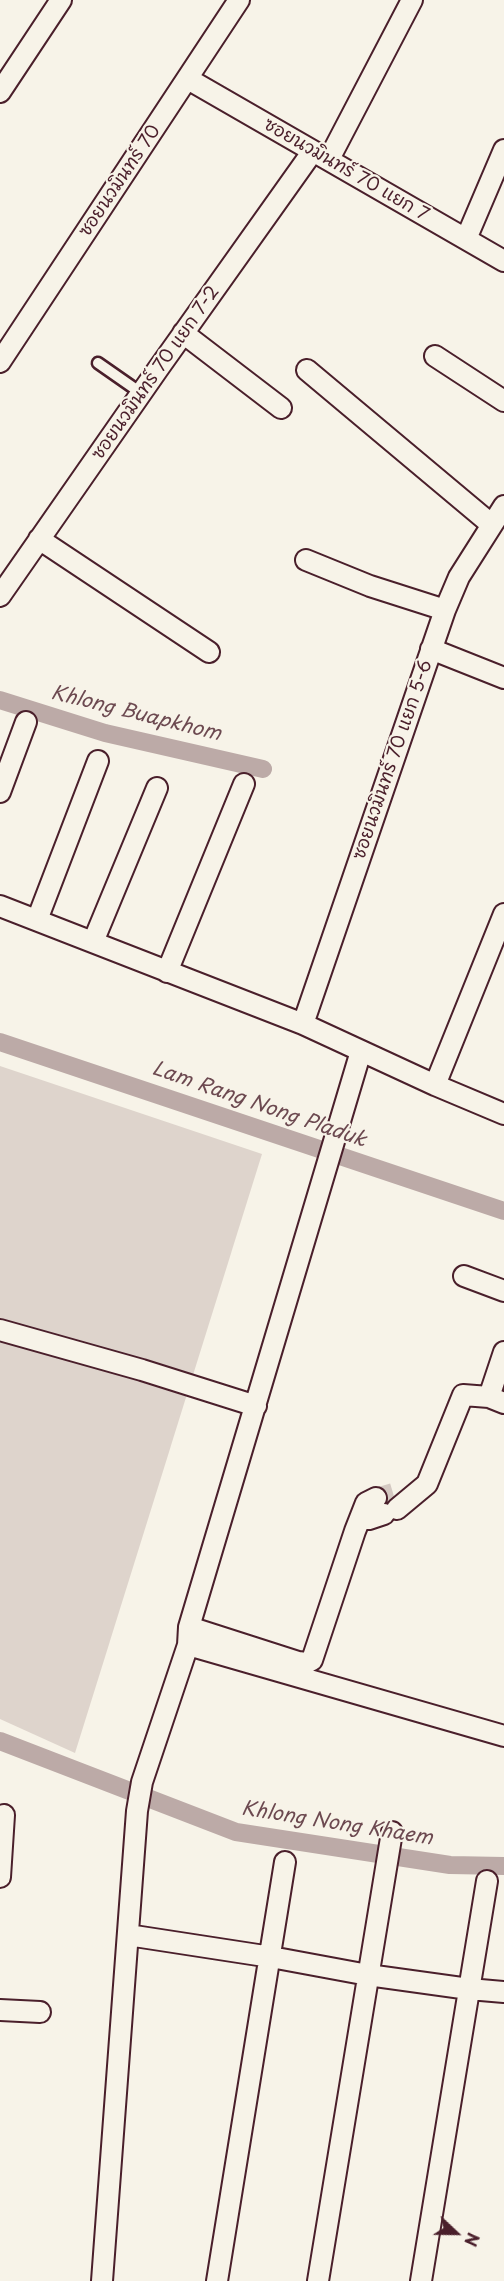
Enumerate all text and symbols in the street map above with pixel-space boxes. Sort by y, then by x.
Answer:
street label: ซอยนวมินทร์ 70 แยก 7 [260,114,432,226]
street label: ซอยนวมินทร์ 70 [75,121,165,241]
street label: ซอยนวมินทร์ 70 แยก 7-2 [88,282,224,464]
street label: ซอยนวมินทร์ 70 แยก 5-6 [349,657,437,863]
water label: Khlong Buapkhom [49,681,223,747]
water label: Lam Rang Nong Pladuk [149,1057,369,1153]
water label: Khlong Nong Khaem [240,1797,434,1851]
north arrow [426,2203,486,2263]
text: N [459,2229,486,2250]

